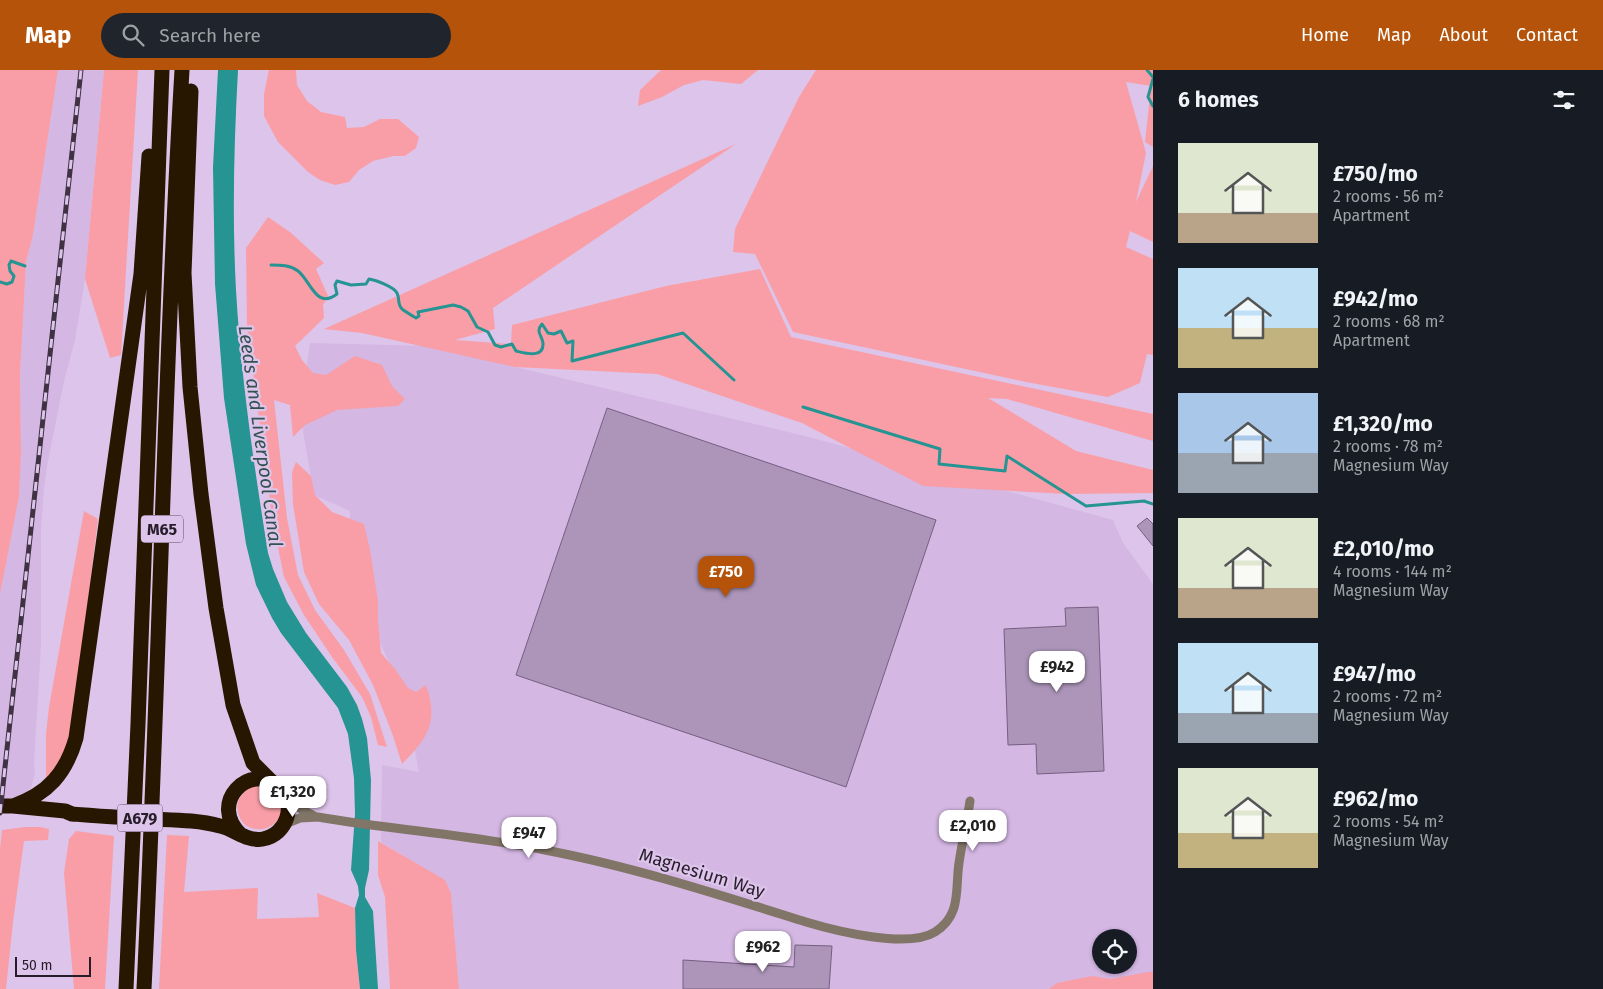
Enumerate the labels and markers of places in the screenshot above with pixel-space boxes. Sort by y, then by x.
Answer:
pin: £750 [696,556,756,598]
pin: £942 [1027,650,1087,693]
pin: £1,320 [252,776,334,818]
pin: £2,010 [932,810,1014,852]
pin: £947 [499,816,559,859]
pin: £962 [733,930,793,973]

